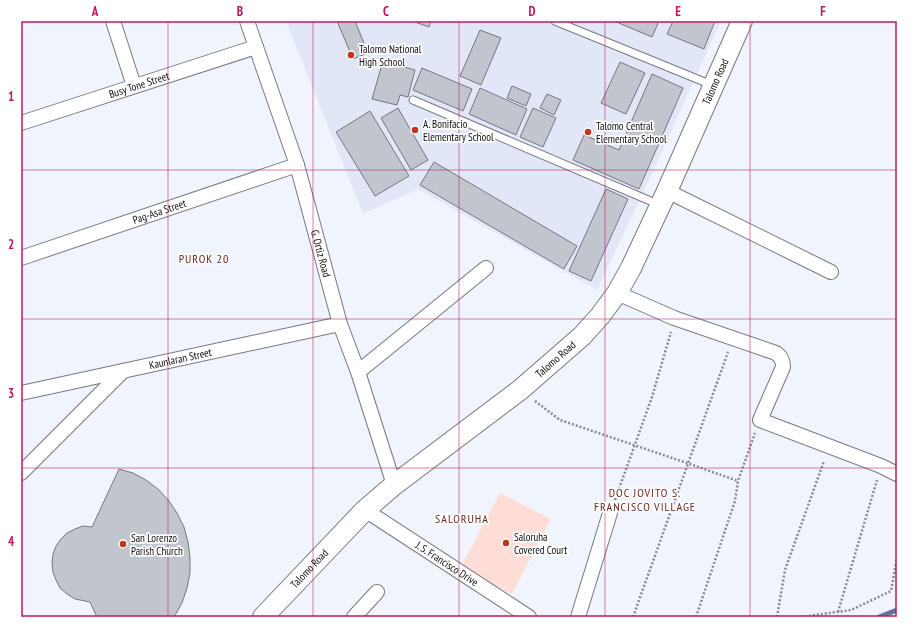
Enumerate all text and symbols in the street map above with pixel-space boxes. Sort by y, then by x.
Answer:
text: A [91,3,99,20]
text: B [237,3,243,20]
text: C [383,3,389,20]
text: D [529,3,536,20]
text: E [675,3,681,20]
text: F [820,3,826,20]
place label: Talomo National High School [359,42,422,69]
marker: Talomo National High School [346,50,356,60]
street label: Talomo Road [699,56,732,107]
street label: Busy Tone Street [107,69,171,101]
text: 1 [8,88,14,105]
place label: A. Bonifacio Elementary School [423,117,494,144]
place label: Talomo Central Elementary School [596,119,667,146]
marker: A. Bonifacio Elementary School [410,125,420,135]
marker: Talomo Central Elementary School [583,127,593,137]
street label: Pag-Asa Street [131,196,188,227]
street label: G. Ortiz Road [308,228,334,279]
text: 2 [8,236,14,253]
district label: PUROK 20 [179,251,229,266]
street label: Talomo Road [533,338,579,380]
street label: Kaunlaran Street [148,345,213,372]
text: 3 [8,385,14,402]
district label: DOC JOVITO S. FRANCISCO VILLAGE [594,485,696,514]
district label: SALORUHA [435,511,489,526]
place label: Saloruha Covered Court [514,530,567,557]
place label: San Lorenzo Parish Church [131,531,183,558]
text: 4 [8,533,15,550]
street label: J. S. Francisco Drive [412,537,482,589]
marker: Saloruha Covered Court [501,538,511,548]
marker: San Lorenzo Parish Church [118,539,128,549]
street label: Talomo Road [287,546,331,591]

